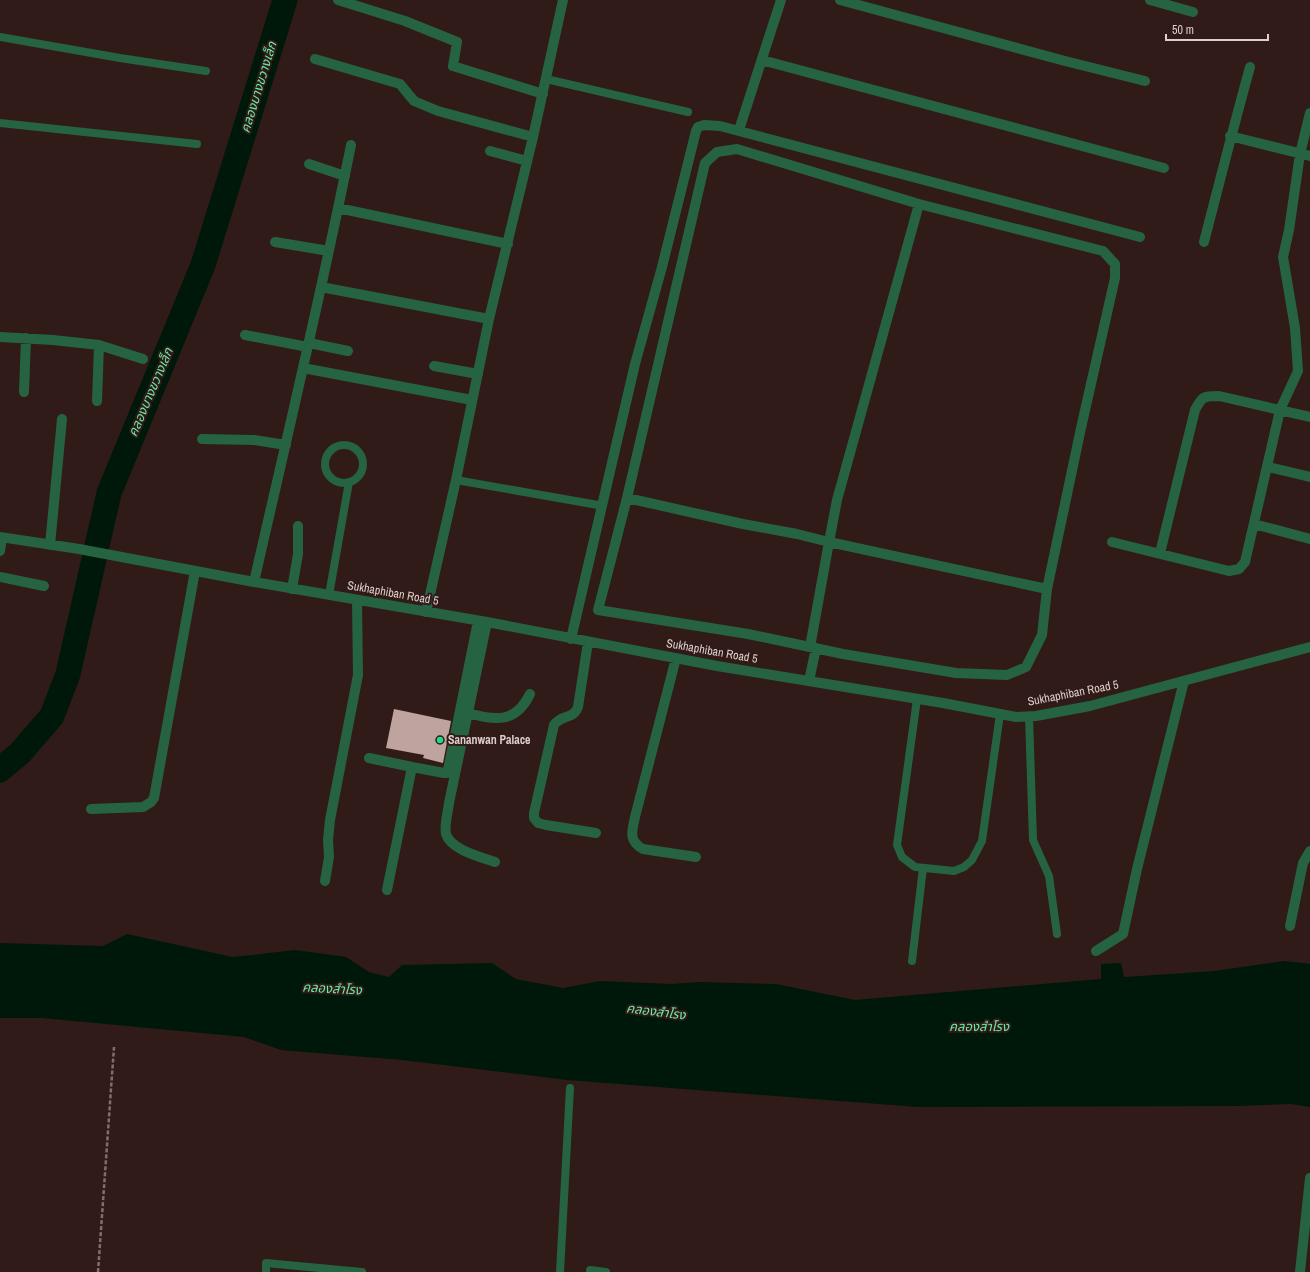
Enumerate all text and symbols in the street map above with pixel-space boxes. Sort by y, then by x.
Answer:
scale bar [1166,16,1268,42]
text: 50 m [1172,22,1194,38]
water label: คลองบางขวางเล็ก [237,38,281,135]
water label: คลองบางขวางเล็ก [124,344,177,439]
street label: Sukhaphiban Road 5 [346,577,440,609]
street label: Sukhaphiban Road 5 [665,635,759,667]
street label: Sukhaphiban Road 5 [1026,676,1120,710]
place label: Sananwan Palace [448,732,531,748]
marker: Sananwan Palace [435,735,445,745]
water label: คลองสำโรง [302,978,363,999]
water label: คลองสำโรง [625,999,688,1024]
water label: คลองสำโรง [949,1018,1010,1035]

